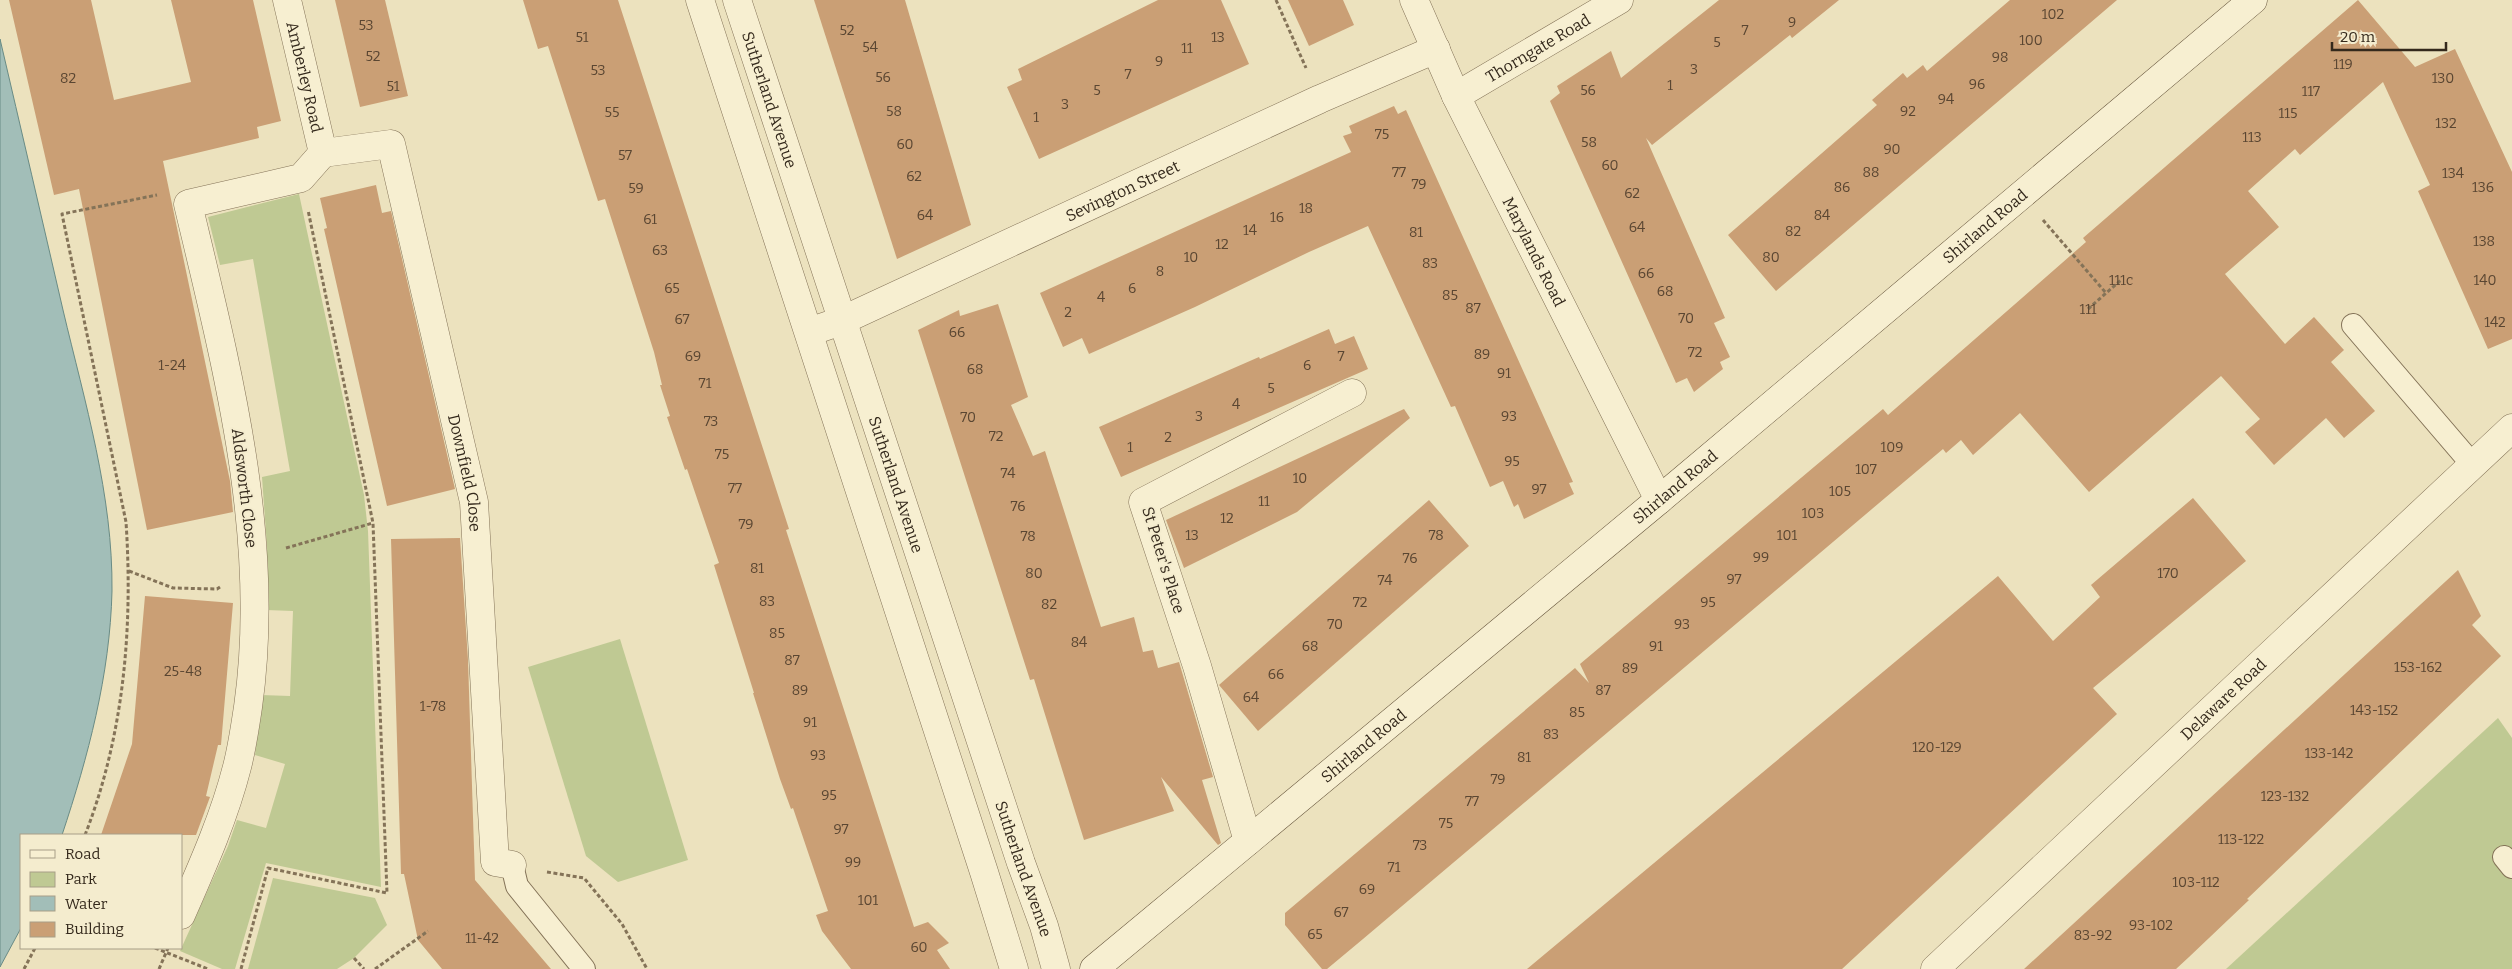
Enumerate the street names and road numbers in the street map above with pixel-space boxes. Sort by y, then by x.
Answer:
street label: Thorngate Road [1482,10,1594,86]
street label: Amberley Road [282,20,327,135]
street label: Sutherland Avenue [738,29,801,171]
street label: Sevington Street [1063,156,1183,226]
street label: Shirland Road [1939,185,2032,267]
street label: Marylands Road [1498,194,1569,310]
street label: Downfield Close [444,412,485,532]
street label: Sutherland Avenue [865,414,927,555]
street label: Aldsworth Close [228,427,261,549]
street label: Shirland Road [1629,446,1722,528]
street label: St Peter's Place [1138,504,1189,616]
street label: Delaware Road [2177,654,2271,744]
street label: Shirland Road [1317,705,1410,787]
street label: Sutherland Avenue [991,799,1056,939]

